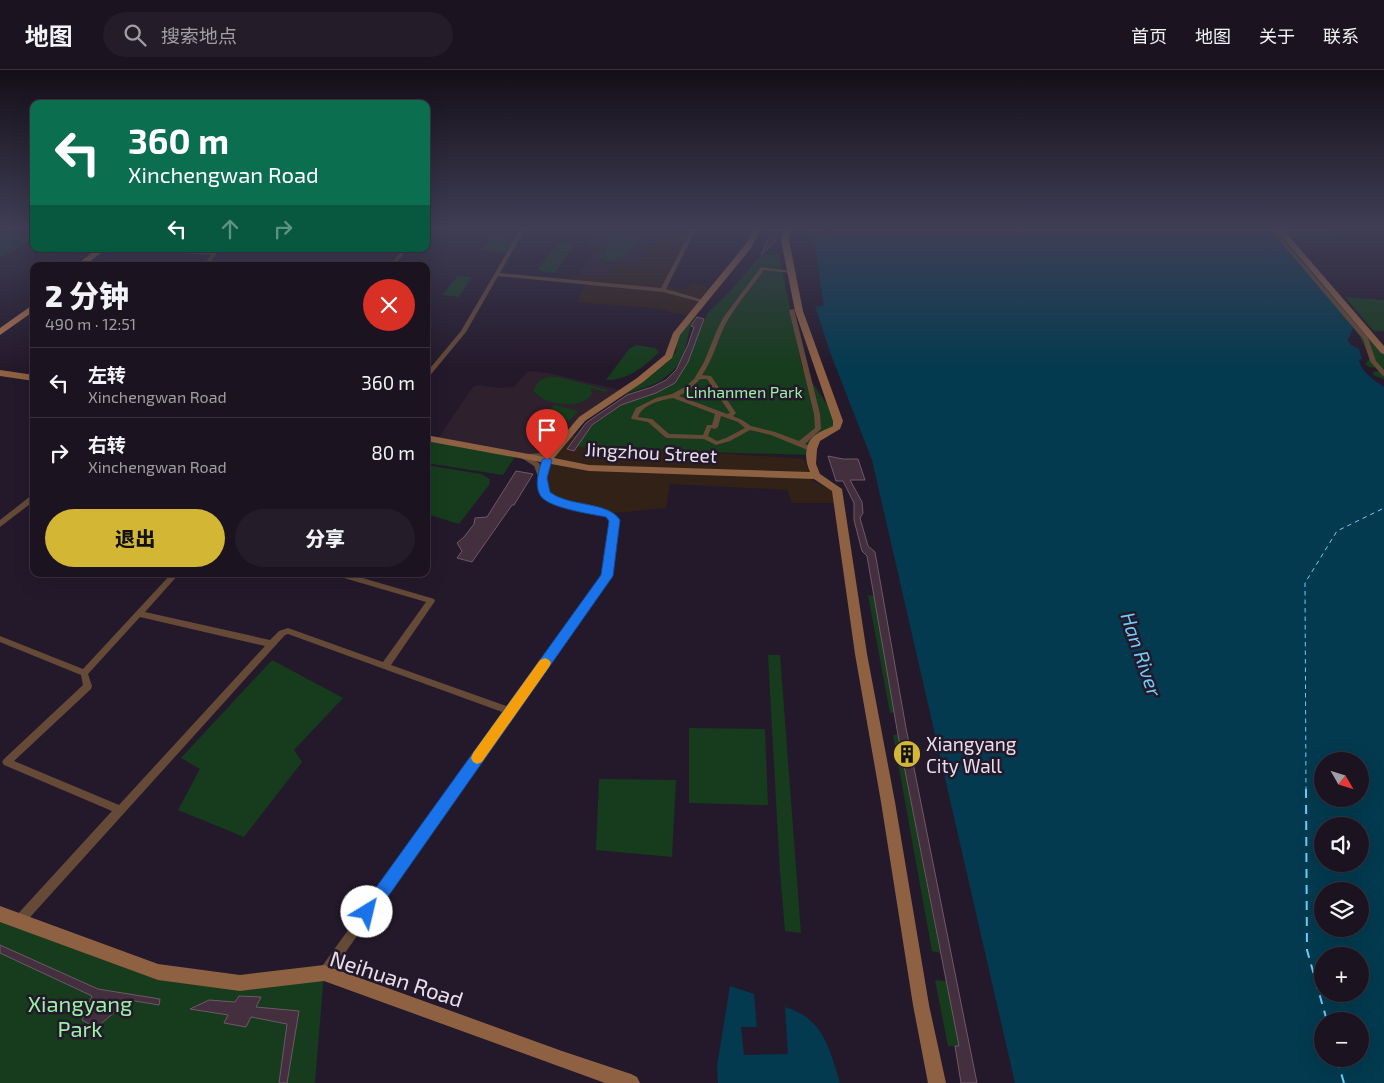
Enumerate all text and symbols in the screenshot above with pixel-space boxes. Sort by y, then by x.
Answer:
search box [103,12,453,57]
text: 地图 [25,21,73,50]
icon: search [121,21,149,49]
text: 搜索地点 [161,24,237,47]
text: 首页 [1131,25,1167,47]
text: 地图 [1195,25,1231,47]
text: 关于 [1259,25,1295,47]
text: 联系 [1323,25,1359,47]
text: 360 m [128,119,229,161]
icon: left [45,120,110,185]
text: Xinchengwan Road [128,161,319,187]
icon: left [163,215,191,243]
icon: ahead [216,215,244,243]
icon: right [269,215,297,243]
text: 2 分钟 [45,277,129,313]
button: close [363,279,415,331]
text: 490 m · 12:51 [45,314,136,333]
text: 左转 [88,363,126,386]
icon: left [45,369,73,397]
text: 360 m [361,371,415,394]
park label: Linhanmen Park [685,382,803,401]
text: Xinchengwan Road [88,387,227,406]
pin [526,409,568,460]
icon: arrive [533,416,561,444]
text: 右转 [88,433,126,456]
street label: Jingzhou Street [584,437,718,467]
icon: right [45,439,73,467]
text: 80 m [371,441,415,464]
text: Xinchengwan Road [88,457,227,476]
button: 退出 [45,509,225,567]
button: 分享 [235,509,415,567]
water label: Han River [1116,609,1168,700]
place label: Xiangyang City Wall [926,732,1017,777]
building icon: Xiangyang City Wall [892,739,922,769]
north arrow [1314,752,1369,808]
map controls [1314,752,1369,1067]
button: sound [1314,817,1369,872]
button: layers [1314,882,1369,937]
position arrow [340,885,392,937]
street label: Neihuan Road [327,944,467,1012]
button: + [1314,947,1369,1002]
park label: Xiangyang Park [28,990,132,1041]
button: − [1314,1012,1369,1067]

